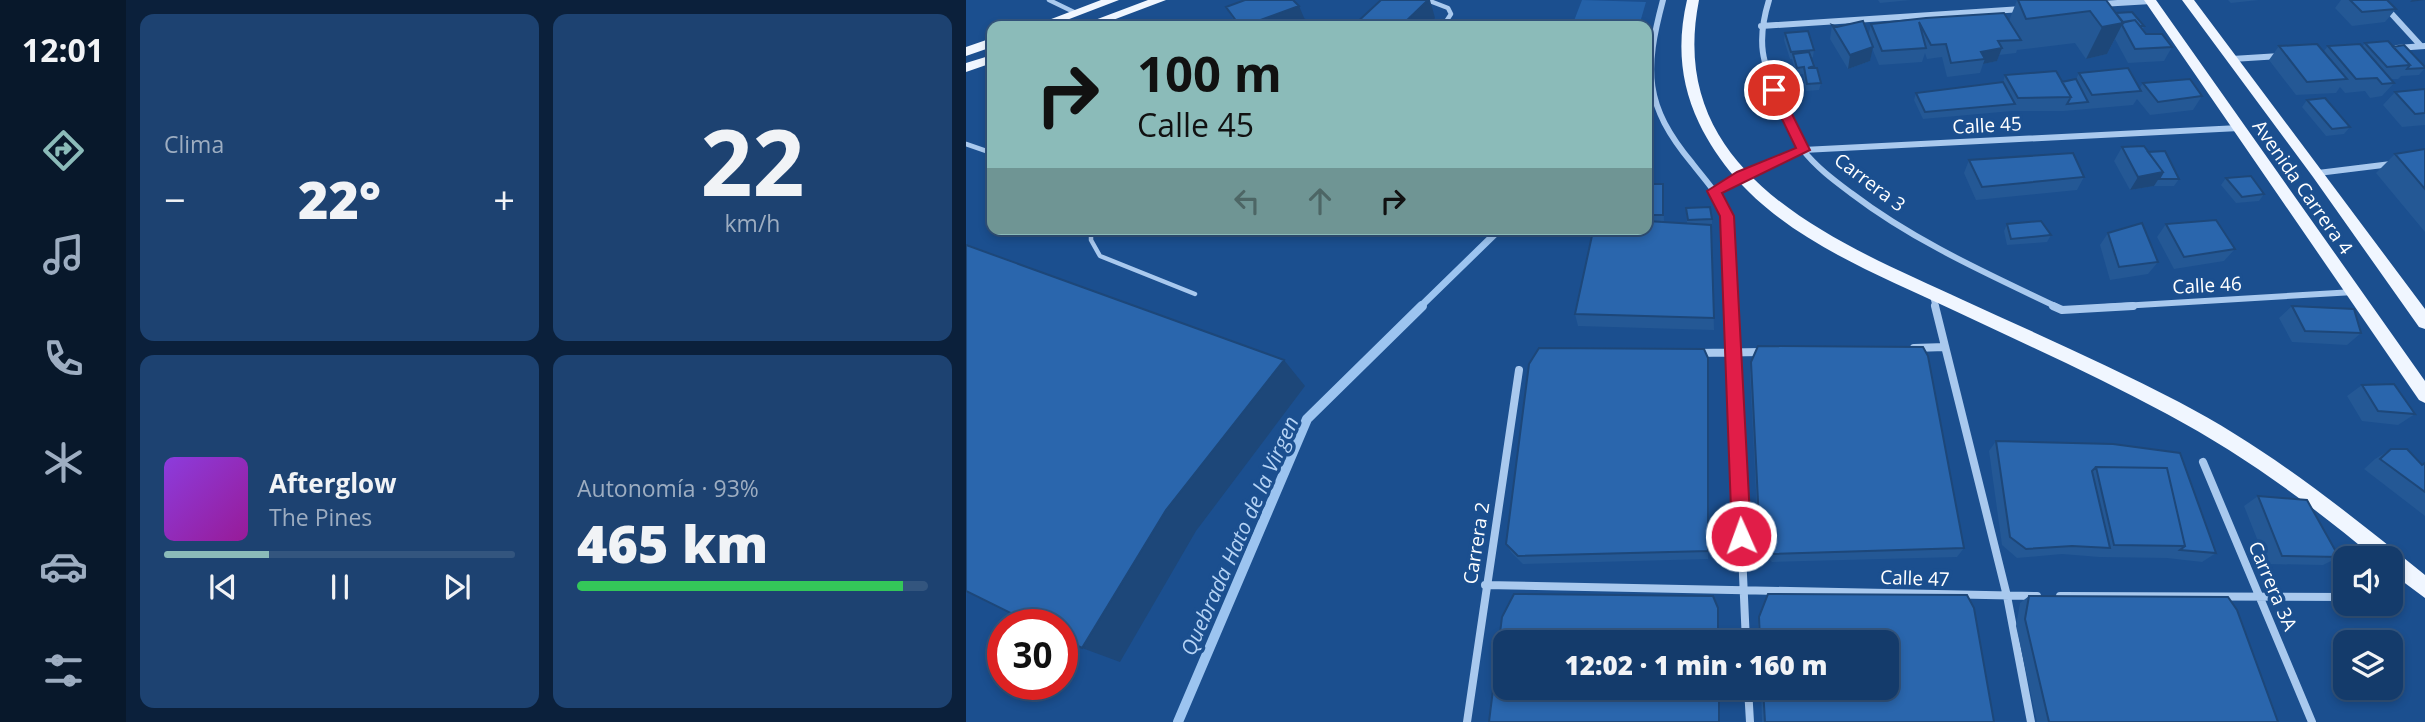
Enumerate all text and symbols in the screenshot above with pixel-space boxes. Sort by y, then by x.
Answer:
text: 12:01 [22,28,104,71]
text: 100 m [1137,40,1282,106]
icon: right [1022,49,1113,140]
pin [1744,60,1804,120]
icon: arrive [1755,71,1793,109]
text: 22 [700,99,805,223]
text: Calle 45 [1137,103,1254,146]
street label: Calle 45 [1952,110,2022,140]
street label: Avenida Carrera 4 [2247,115,2359,260]
icon: directions [39,126,88,175]
text: Clima [164,128,224,160]
street label: Carrera 3 [1829,147,1911,217]
text: 22° [298,163,381,234]
text: − [164,173,186,225]
text: + [493,173,515,225]
icon: left [1228,182,1266,220]
icon: ahead [1301,182,1339,220]
icon: right [1374,182,1412,220]
text: km/h [725,207,780,239]
icon: music [39,230,88,279]
street label: Calle 46 [2172,270,2242,300]
icon: phone [39,334,88,383]
water label: Quebrada Hato de la Virgen [1174,412,1305,660]
icon: climate [39,438,88,487]
text: Afterglow [269,465,396,501]
text: Autonomía · 93% [577,472,759,504]
position arrow [1704,499,1778,573]
street label: Carrera 2 [1457,500,1495,586]
text: The Pines [269,501,372,533]
text: 465 km [577,507,768,578]
street label: Carrera 3A [2242,537,2304,635]
icon: car [39,542,88,591]
map controls [2333,546,2403,700]
button: sound [2333,546,2403,616]
street label: Calle 47 [1880,564,1950,592]
icon: previous [204,568,242,606]
icon: pause [321,568,359,606]
icon: next [438,568,476,606]
speed limit sign: 30 [987,609,1078,700]
button: layers [2333,630,2403,700]
icon: filters [39,646,88,695]
text: 12:02 · 1 min · 160 m [1565,647,1827,683]

